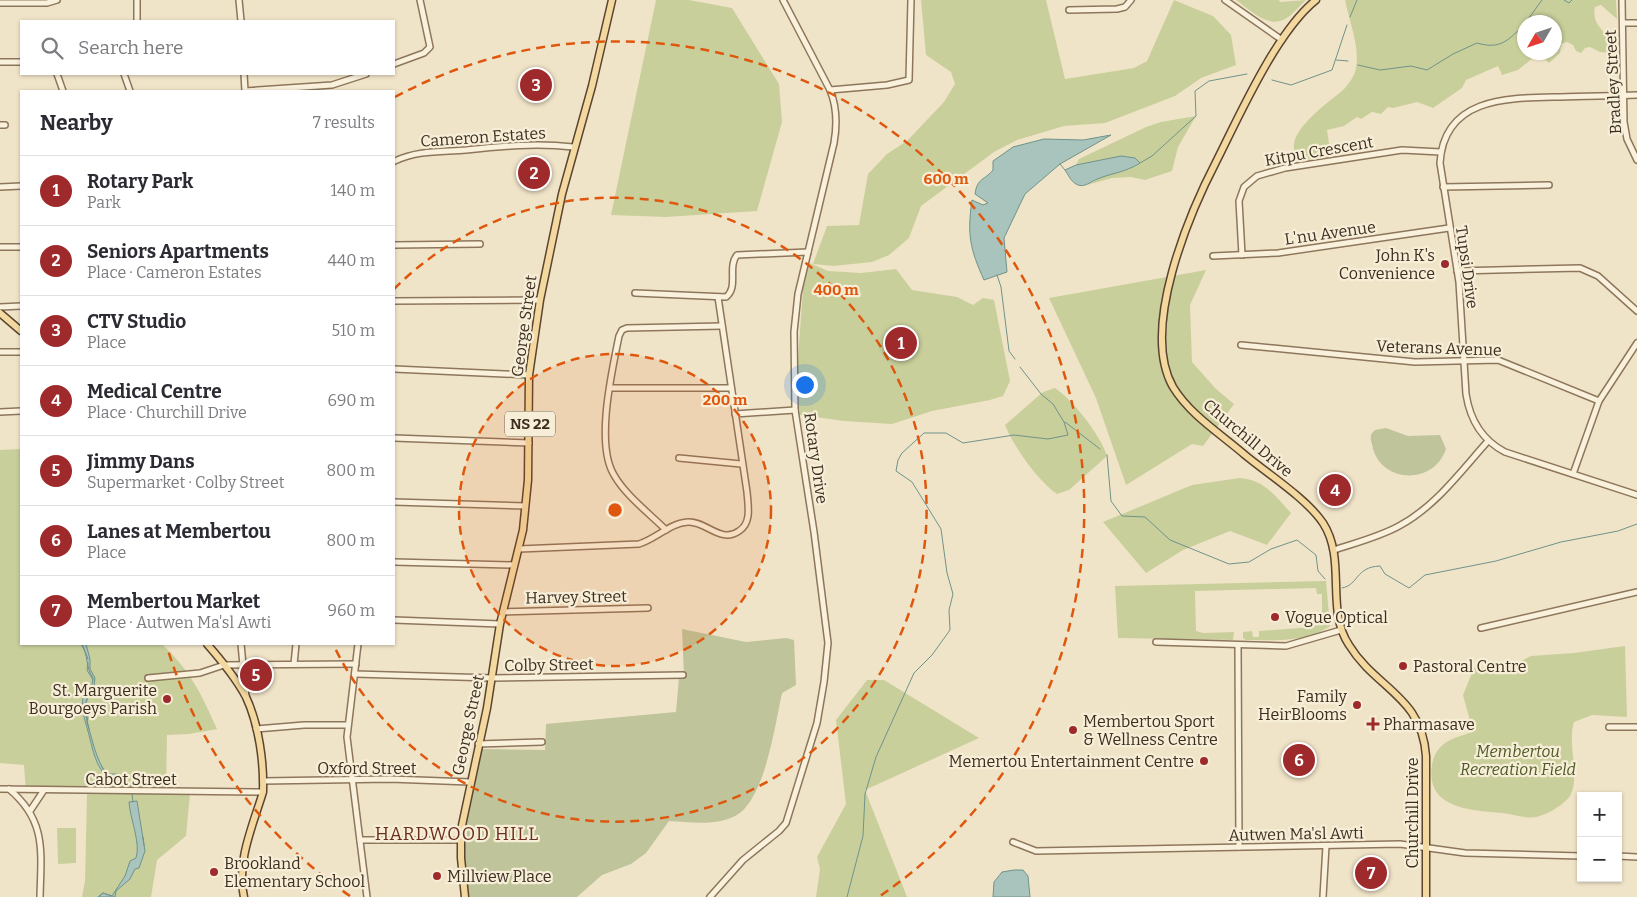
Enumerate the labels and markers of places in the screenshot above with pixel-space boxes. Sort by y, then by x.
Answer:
pin: 3 [520,66,552,104]
pin: 2 [518,154,550,192]
place label: John K's Convenience [1339,246,1435,283]
marker: John K's Convenience [1439,258,1451,270]
pin: 1 [885,324,917,362]
pin: 4 [1319,471,1351,509]
centre of rings [606,501,624,519]
place label: Vogue Optical [1285,608,1388,627]
marker: Vogue Optical [1269,611,1281,623]
pin: 5 [240,656,272,694]
place label: Pastoral Centre [1413,657,1526,676]
marker: Pastoral Centre [1397,660,1409,672]
place label: St. Marguerite Bourgoeys Parish [29,681,157,718]
place label: Family HeirBlooms [1258,687,1348,724]
marker: St. Marguerite Bourgoeys Parish [161,693,173,705]
marker: Family HeirBlooms [1351,699,1363,711]
place label: Membertou Sport & Wellness Centre [1083,712,1218,749]
place label: Pharmasave [1383,715,1475,734]
marker: Pharmasave [1367,718,1379,730]
marker: Membertou Sport & Wellness Centre [1067,724,1079,736]
pin: 6 [1283,741,1315,779]
place label: Memertou Entertainment Centre [949,752,1194,771]
marker: Memertou Entertainment Centre [1198,755,1210,767]
place label: Brookland Elementary School [224,854,365,891]
pin: 7 [1355,854,1387,892]
marker: Brookland Elementary School [208,866,220,878]
place label: Millview Place [447,867,552,886]
marker: Millview Place [431,870,443,882]

